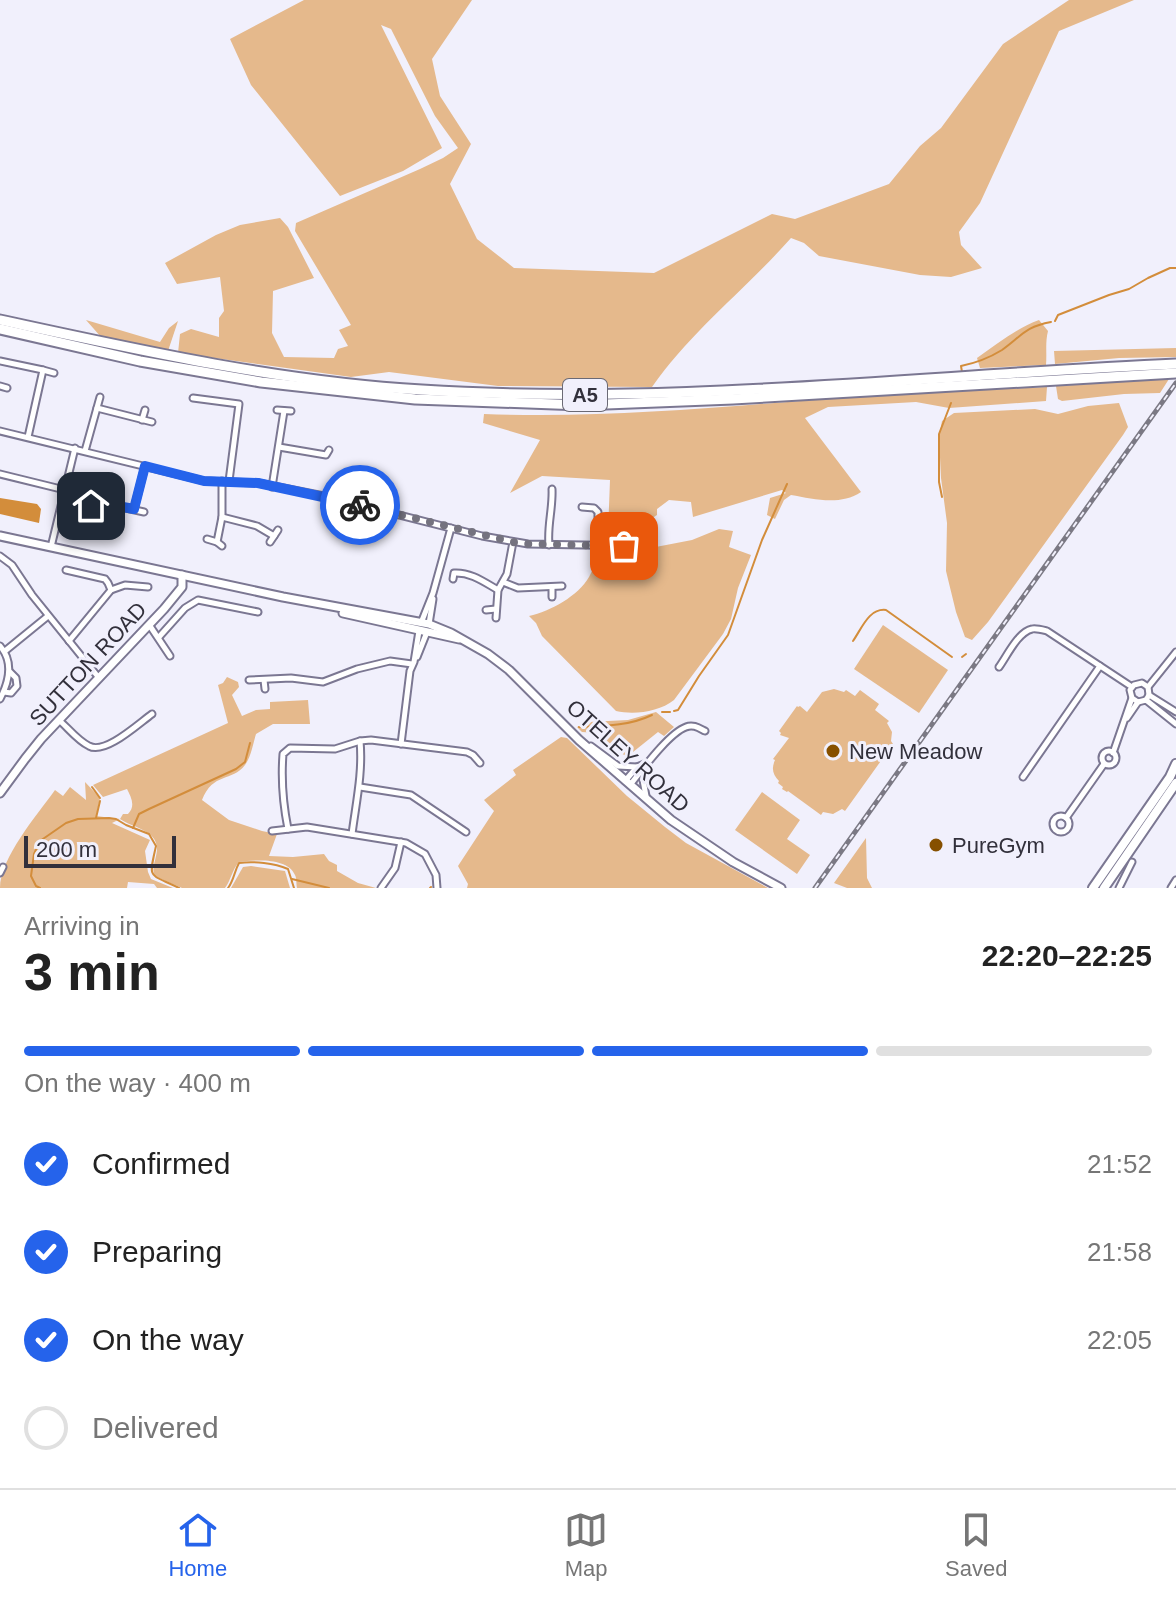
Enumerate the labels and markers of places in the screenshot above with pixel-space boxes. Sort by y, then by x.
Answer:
pin [57,472,125,540]
pin [590,512,658,580]
place label: New Meadow [849,739,982,764]
marker: New Meadow [824,742,842,760]
place label: PureGym [952,833,1045,858]
marker: PureGym [927,836,945,854]

